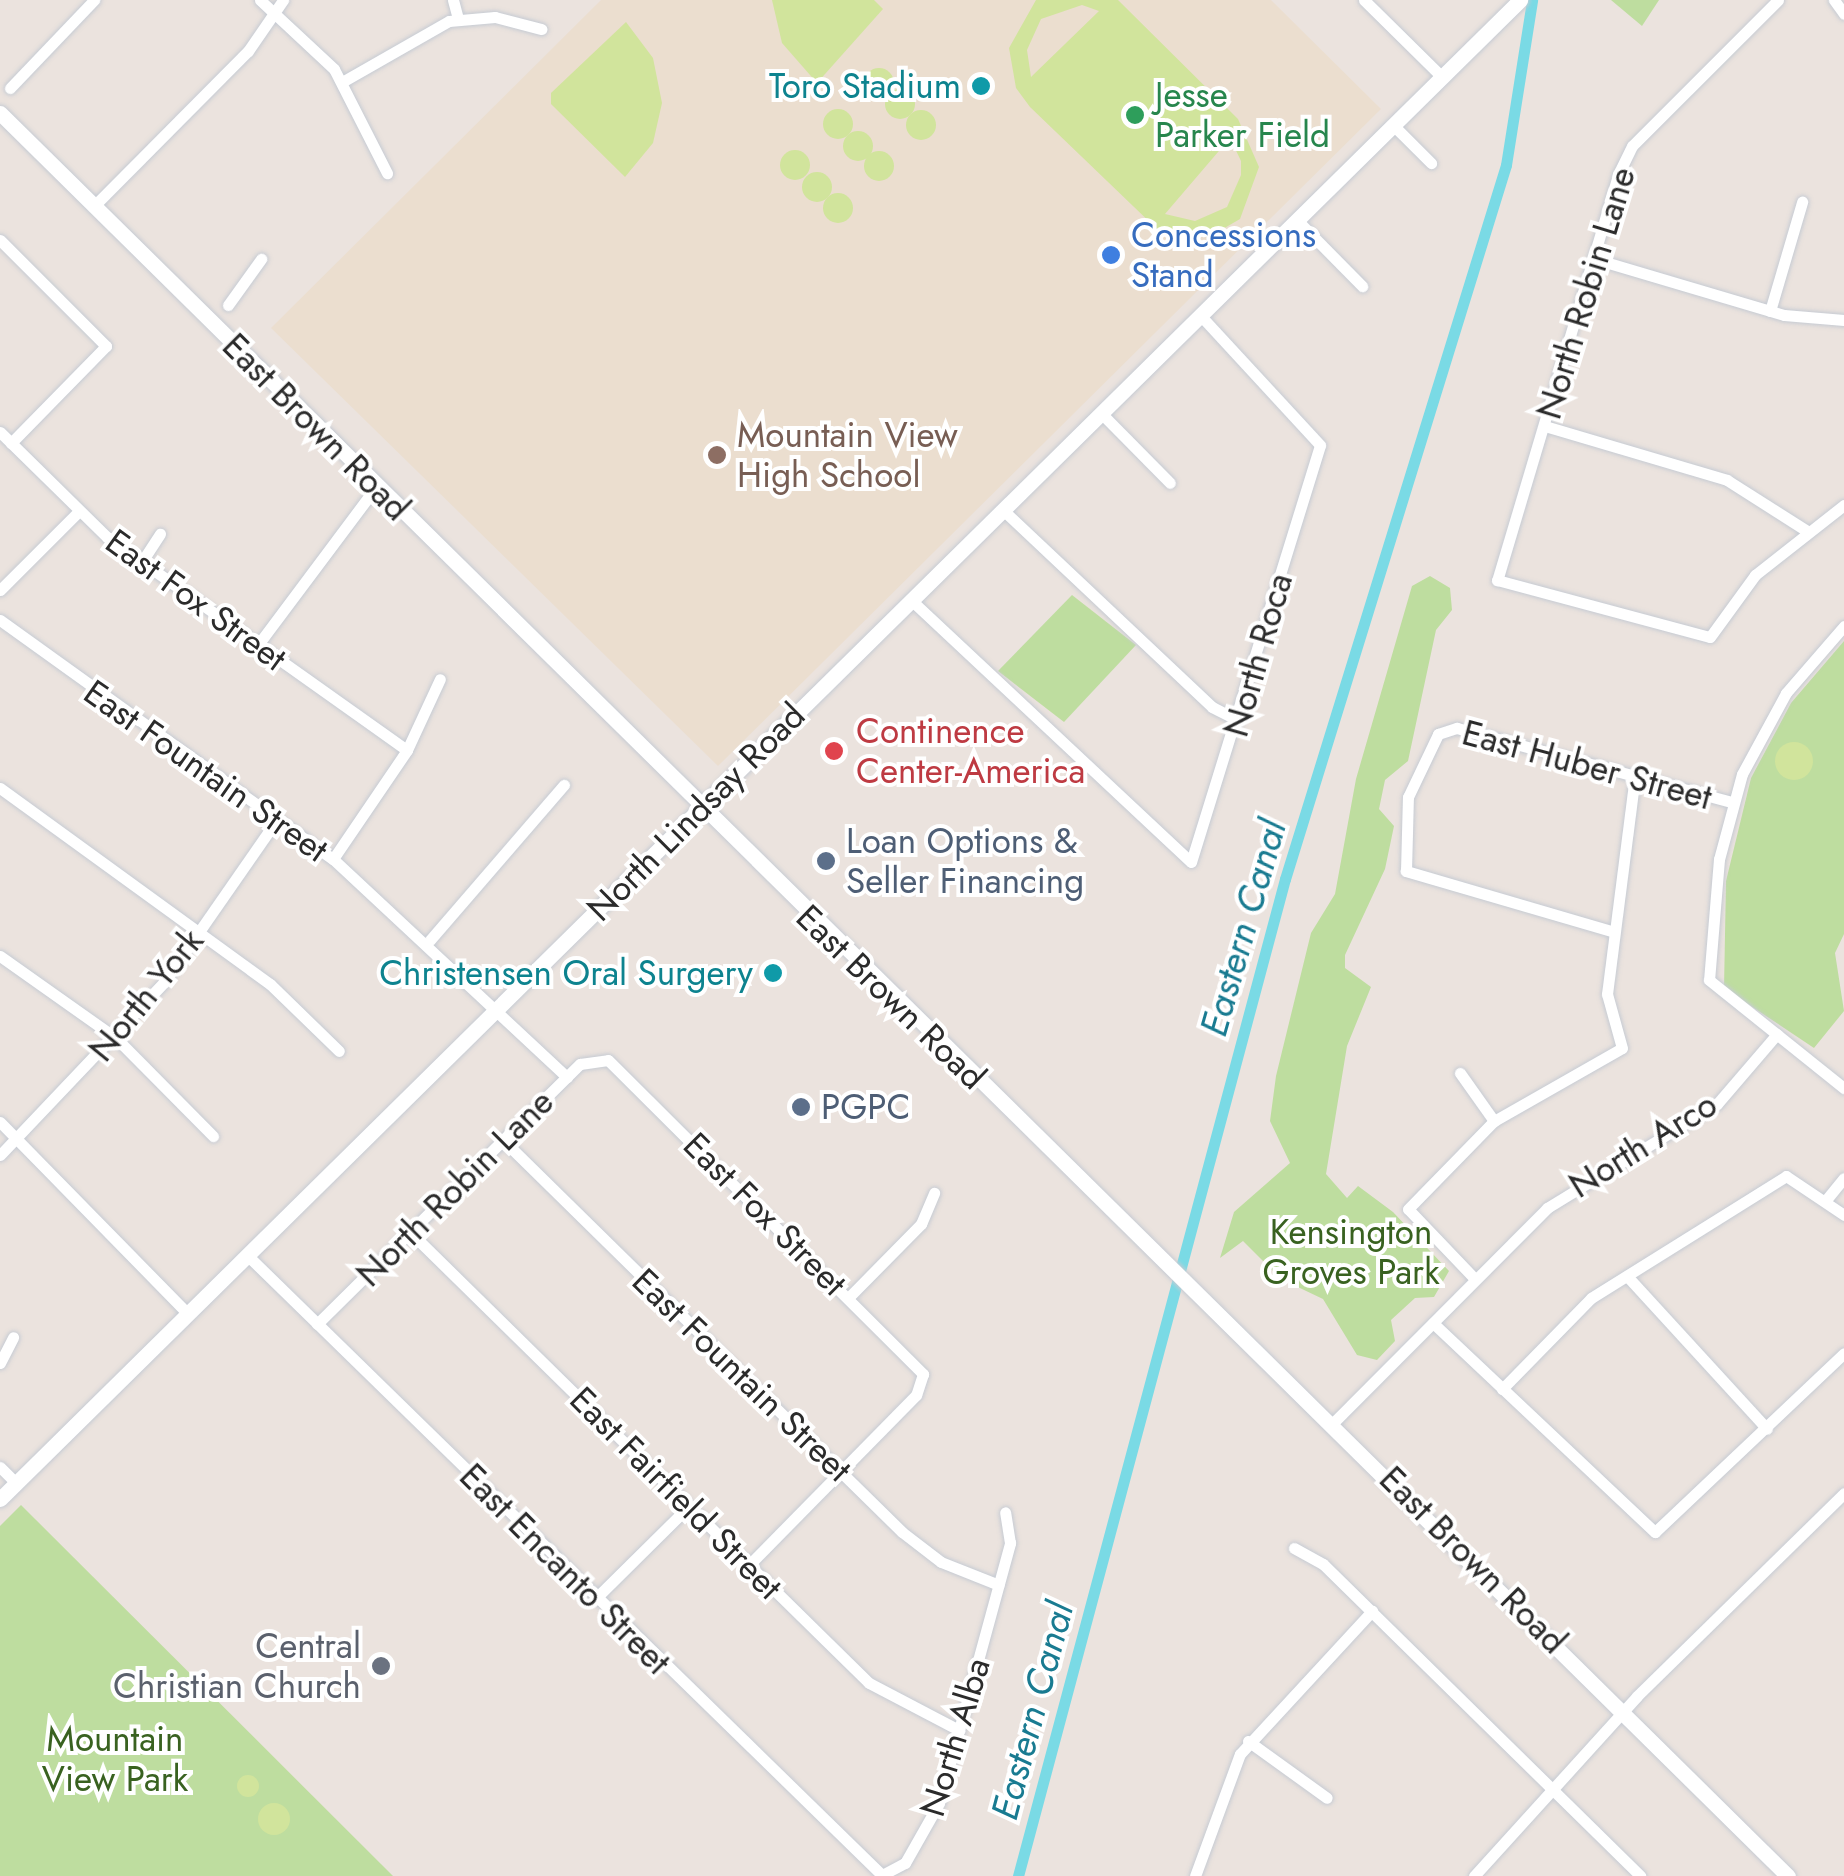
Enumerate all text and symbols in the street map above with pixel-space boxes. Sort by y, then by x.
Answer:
place label: Toro Stadium [769,65,961,107]
place label: Jesse Parker Field [1155,74,1330,156]
marker: Toro Stadium [970,75,992,97]
marker: Jesse Parker Field [1124,104,1146,126]
street label: North Robin Lane [1528,162,1644,424]
place label: Concessions Stand [1131,214,1316,296]
marker: Concessions Stand [1100,244,1122,266]
street label: East Brown Road [214,325,418,529]
place label: Mountain View High School [737,414,958,496]
marker: Mountain View High School [706,444,728,466]
street label: East Fox Street [98,520,294,680]
street label: North Roca [1215,569,1301,741]
street label: East Fountain Street [76,671,336,871]
street label: North Lindsay Road [578,694,814,930]
place label: Continence Center-America [856,710,1085,792]
street label: East Huber Street [1458,712,1716,818]
marker: Continence Center-America [821,738,847,764]
water label: Eastern Canal [1190,815,1296,1041]
place label: Loan Options & Seller Financing [846,820,1084,902]
marker: Loan Options & Seller Financing [815,850,837,872]
street label: East Brown Road [788,896,994,1098]
street label: North York [80,920,212,1070]
place label: Christensen Oral Surgery [379,952,753,994]
marker: Christensen Oral Surgery [762,962,784,984]
street label: North Robin Lane [348,1081,562,1295]
street label: North Arco [1562,1083,1724,1207]
place label: PGPC [821,1086,910,1128]
marker: PGPC [790,1096,812,1118]
street label: East Fox Street [675,1124,855,1304]
park label: Kensington Groves Park [1262,1211,1440,1293]
street label: East Fountain Street [624,1260,860,1490]
street label: East Fairfield Street [561,1378,791,1608]
street label: East Encanto Street [451,1455,679,1683]
street label: East Brown Road [1371,1458,1575,1662]
water label: Eastern Canal [981,1598,1083,1824]
place label: Central Christian Church [113,1625,361,1707]
street label: North Alba [911,1653,999,1821]
marker: Central Christian Church [370,1655,392,1677]
park label: Mountain View Park [42,1718,188,1800]

